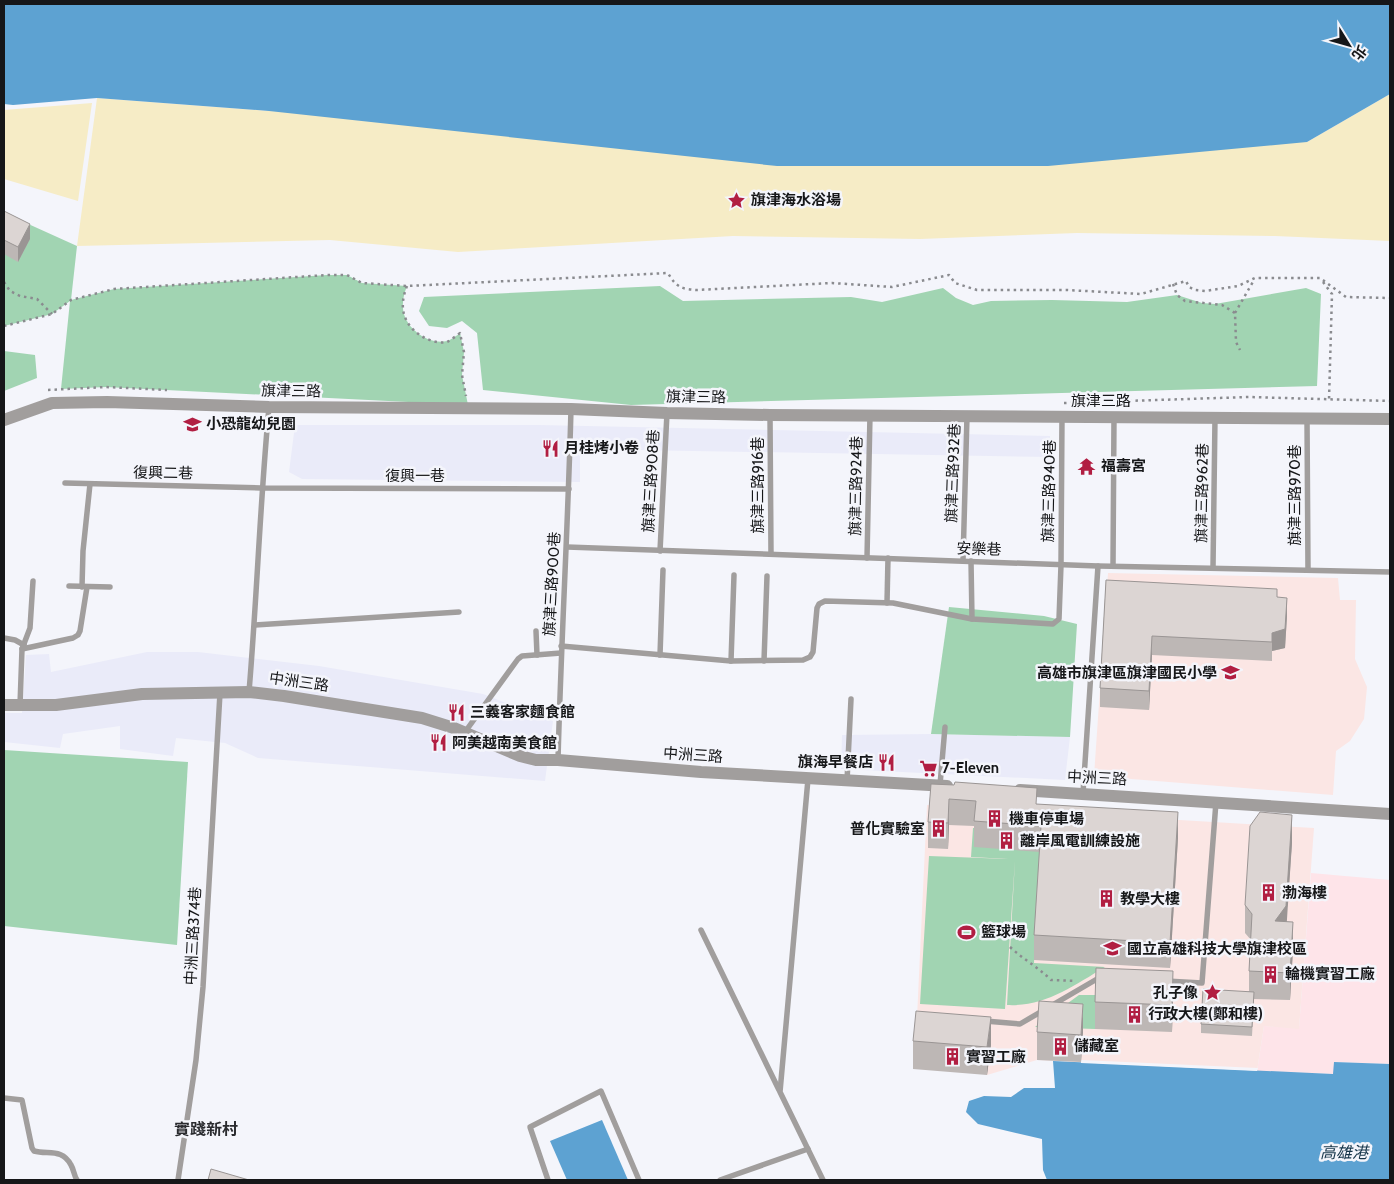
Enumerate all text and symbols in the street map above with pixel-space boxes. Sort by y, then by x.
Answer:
north arrow [1324,20,1374,70]
text: 北 [1348,42,1371,64]
place icon: 旗津海水浴場 [727,190,747,210]
place label: 旗津海水浴場 [751,191,841,209]
street label: 旗津三路 [261,381,321,401]
street label: 旗津三路 [666,387,726,407]
street label: 旗津三路 [1071,392,1131,410]
school or university icon: 小恐龍幼兒園 [182,414,202,434]
place label: 小恐龍幼兒園 [206,415,296,433]
street label: 旗津三路932巷 [942,423,964,523]
street label: 旗津三路908巷 [639,429,663,533]
street label: 旗津三路924巷 [846,436,866,536]
street label: 旗津三路916巷 [749,437,767,533]
restaurant icon: 月桂烤小卷 [540,438,560,458]
place label: 月桂烤小卷 [564,439,639,457]
street label: 旗津三路940巷 [1039,440,1059,542]
street label: 旗津三路962巷 [1192,443,1212,543]
street label: 旗津三路970巷 [1286,444,1304,546]
temple icon: 福壽宮 [1077,456,1097,476]
place label: 福壽宮 [1101,457,1146,475]
street label: 復興二巷 [133,463,193,483]
street label: 復興一巷 [385,467,445,485]
street label: 旗津三路900巷 [540,531,564,637]
street label: 安樂巷 [956,539,1002,559]
school or university icon: 高雄市旗津區旗津國民小學 [1221,663,1241,683]
place label: 高雄市旗津區旗津國民小學 [1037,664,1217,682]
street label: 中洲三路 [268,669,330,695]
restaurant icon: 三義客家麵食館 [446,702,466,722]
place label: 三義客家麵食館 [470,703,575,721]
restaurant icon: 阿美越南美食館 [428,733,448,753]
place label: 阿美越南美食館 [452,734,557,752]
street label: 中洲三路 [662,744,724,766]
restaurant icon: 旗海早餐店 [877,752,897,772]
place label: 旗海早餐店 [798,753,873,771]
supermarket icon: 7-Eleven [918,758,938,778]
place label: 7-Eleven [942,759,999,777]
street label: 中洲三路 [1067,767,1127,789]
building icon: 機車停車場 [985,809,1005,829]
place label: 機車停車場 [1009,810,1084,828]
building icon: 普化實驗室 [929,819,949,839]
place label: 普化實驗室 [850,820,925,838]
building icon: 離岸風電訓練設施 [996,831,1016,851]
place label: 離岸風電訓練設施 [1020,832,1140,850]
building icon: 渤海樓 [1258,883,1278,903]
place label: 渤海樓 [1282,884,1327,902]
street label: 中洲三路374巷 [181,886,205,986]
building icon: 教學大樓 [1096,889,1116,909]
place label: 教學大樓 [1120,890,1180,908]
sports icon: 籃球場 [957,922,977,942]
place label: 籃球場 [981,923,1026,941]
school or university icon: 國立高雄科技大學旗津校區 [1103,939,1123,959]
place label: 國立高雄科技大學旗津校區 [1127,940,1307,958]
building icon: 輪機實習工廠 [1261,964,1281,984]
place label: 輪機實習工廠 [1285,965,1375,983]
place icon: 孔子像 [1202,983,1222,1003]
place label: 孔子像 [1153,984,1198,1002]
building icon: 行政大樓(鄭和樓) [1124,1004,1144,1024]
place label: 行政大樓(鄭和樓) [1148,1005,1263,1023]
building icon: 儲藏室 [1050,1036,1070,1056]
place label: 儲藏室 [1074,1037,1119,1055]
building icon: 實習工廠 [942,1047,962,1067]
place label: 實習工廠 [966,1048,1026,1066]
district label: 實踐新村 [174,1120,238,1139]
water label: 高雄港 [1320,1143,1370,1162]

